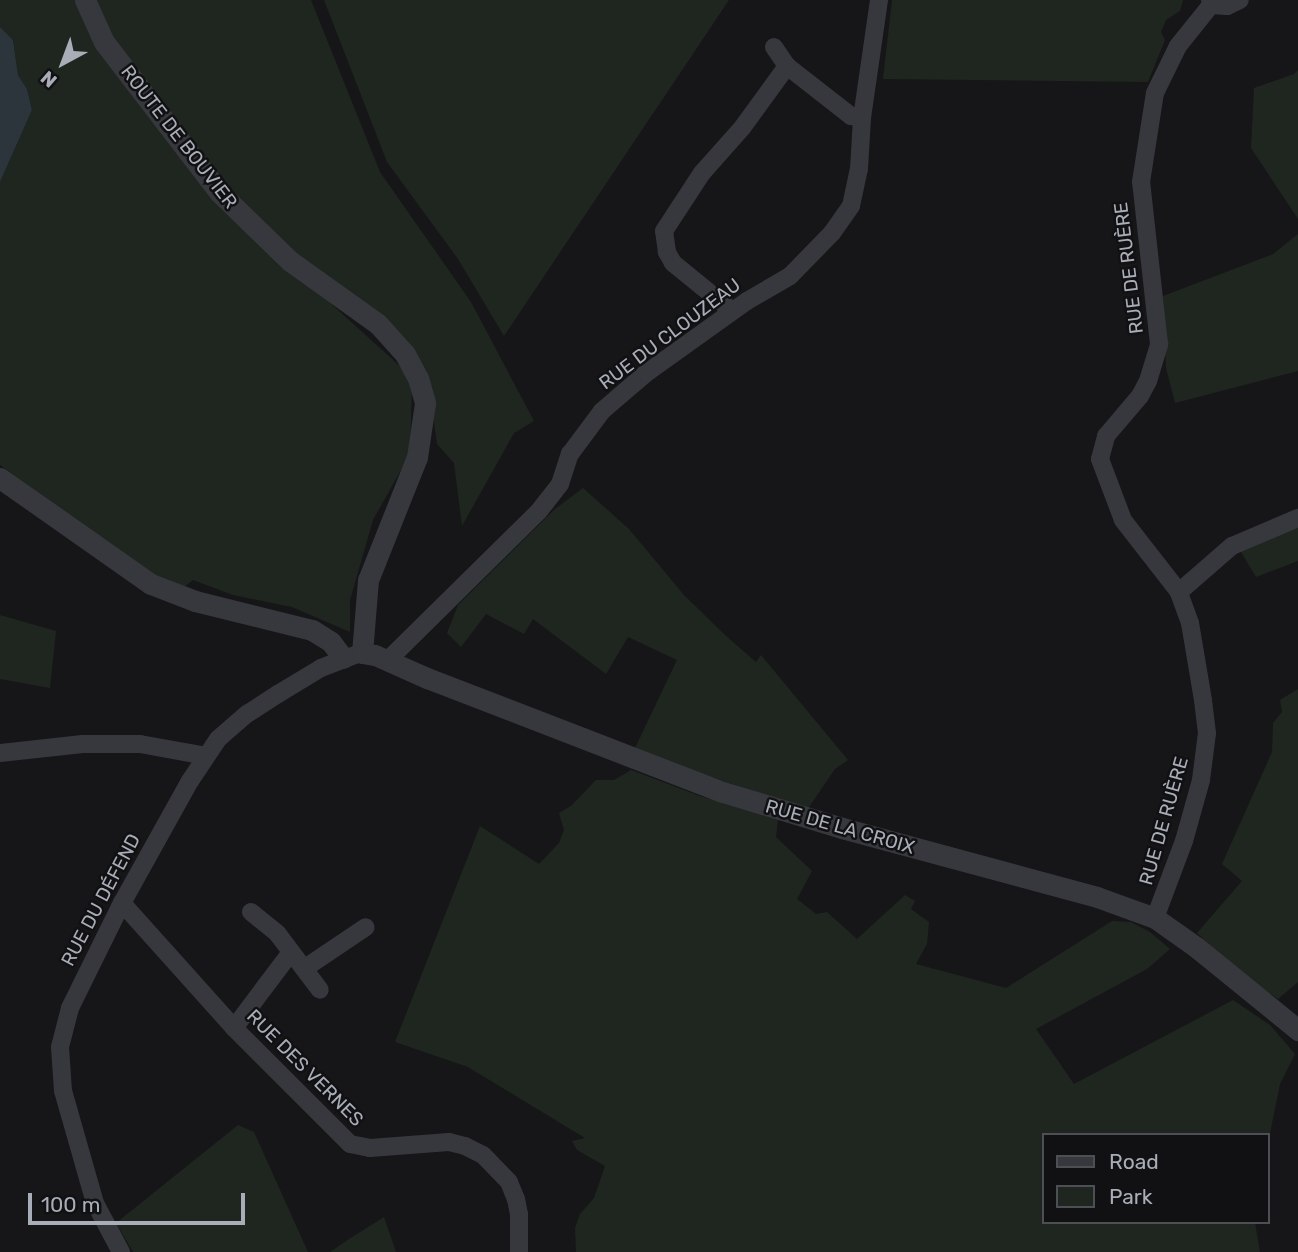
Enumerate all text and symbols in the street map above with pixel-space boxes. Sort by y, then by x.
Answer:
north arrow [28,28,98,98]
street label: ROUTE DE BOUVIER [116,61,242,213]
text: N [36,66,62,92]
street label: RUE DE RUÈRE [1110,201,1148,335]
street label: RUE DU CLOUZEAU [595,273,745,395]
street label: RUE DE RUÈRE [1135,754,1193,888]
street label: RUE DE LA CROIX [763,795,917,859]
street label: RUE DU DÉFEND [57,830,145,970]
street label: RUE DES VERNES [242,1005,368,1131]
legend [1042,1133,1270,1224]
text: Road [1109,1149,1159,1174]
scale bar [32,1178,248,1222]
text: Park [1109,1184,1153,1209]
text: 100 m [41,1192,100,1217]

